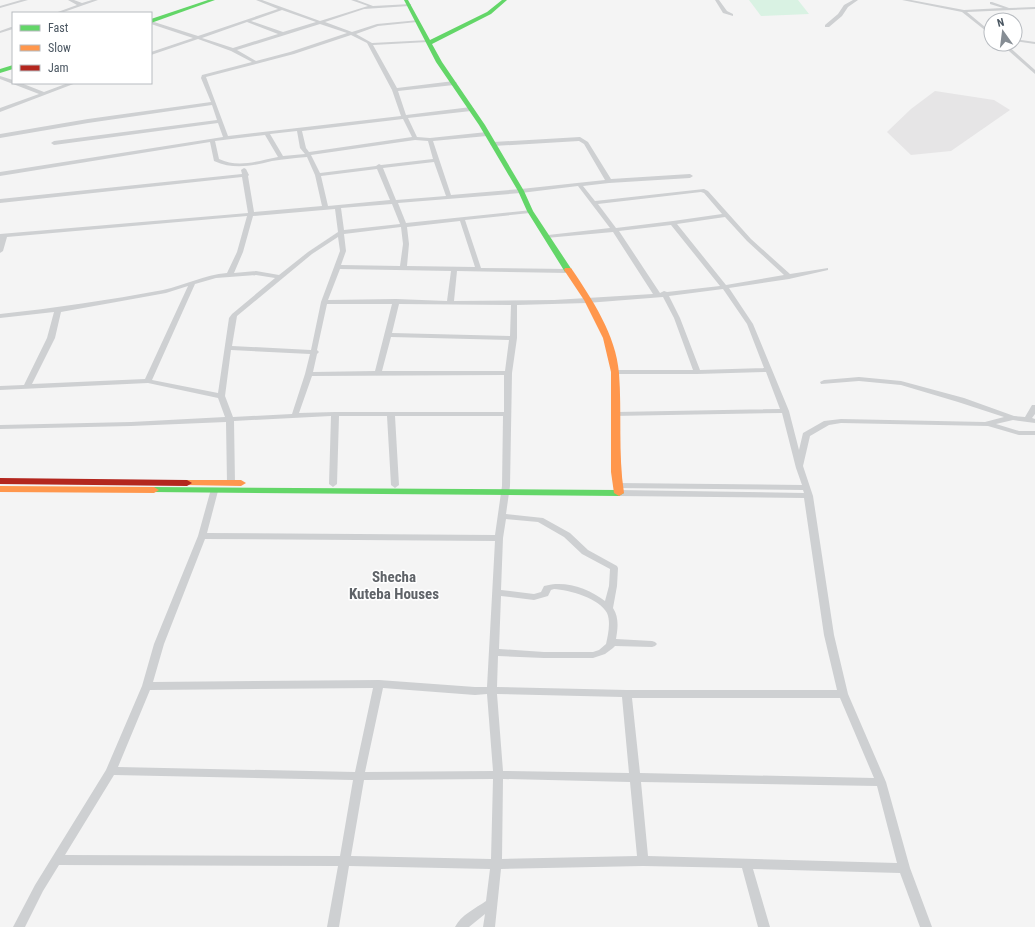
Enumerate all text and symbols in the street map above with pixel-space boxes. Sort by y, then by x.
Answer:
legend [12,12,152,84]
north arrow [983,12,1023,52]
text: N [996,16,1006,30]
text: Fast [48,21,69,35]
text: Slow [48,41,71,55]
text: Jam [48,61,69,75]
district label: Shecha Kuteba Houses [349,568,439,603]

